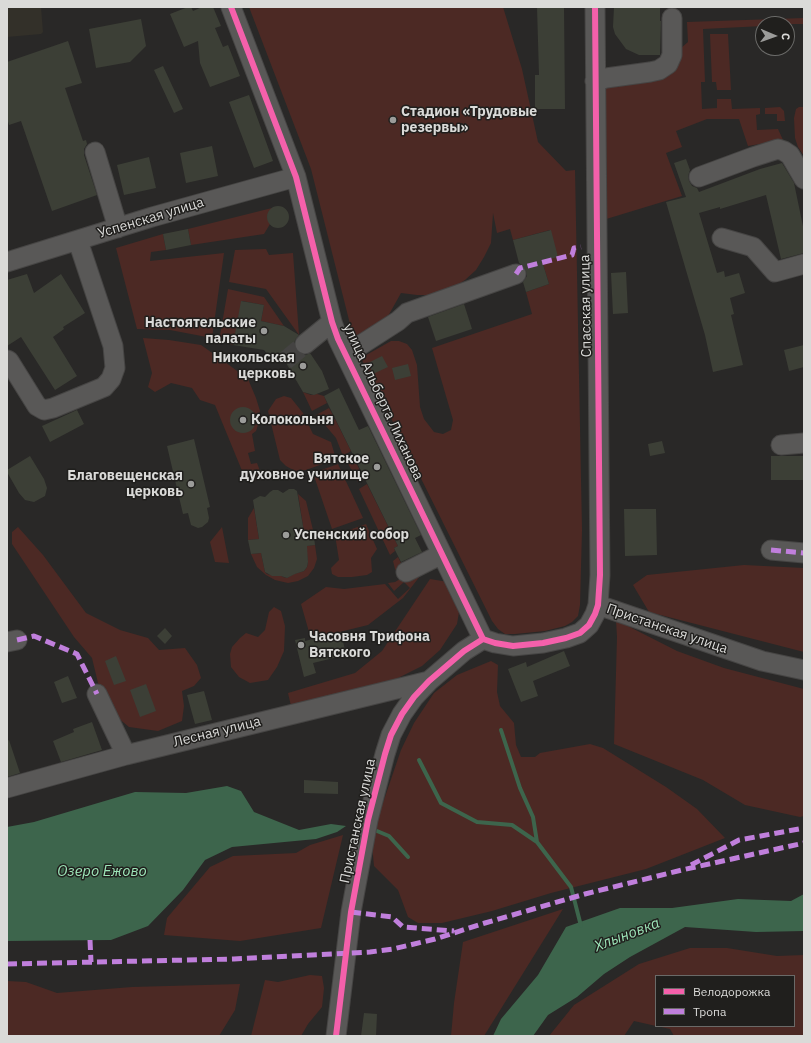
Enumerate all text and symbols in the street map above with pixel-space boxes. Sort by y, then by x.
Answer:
north arrow [755,16,795,56]
text: С [779,33,793,40]
place label: Стадион «Трудовые резервы» [401,104,537,136]
marker: Стадион «Трудовые резервы» [388,115,398,125]
street label: Успенская улица [96,194,206,242]
street label: Спасская улица [577,254,595,358]
place label: Настоятельские палаты [145,315,256,348]
street label: улица Альберта Лиханова [339,321,427,483]
marker: Настоятельские палаты [259,326,269,336]
place label: Никольская церковь [212,350,295,382]
marker: Никольская церковь [298,361,308,371]
place label: Колокольня [251,412,334,428]
marker: Колокольня [238,415,248,425]
place label: Вятское духовное училище [240,451,369,484]
marker: Вятское духовное училище [372,462,382,472]
place label: Благовещенская церковь [67,468,183,500]
marker: Благовещенская церковь [186,479,196,489]
place label: Успенский собор [294,527,409,543]
marker: Успенский собор [281,530,291,540]
street label: Пристанская улица [604,600,730,658]
place label: Часовня Трифона Вятского [309,629,430,662]
marker: Часовня Трифона Вятского [296,640,306,650]
street label: Лесная улица [172,713,262,751]
street label: Пристанская улица [337,757,379,885]
water label: Озеро Ежово [57,863,147,881]
water label: Хлыновка [592,914,662,956]
legend [655,975,795,1027]
text: Велодорожка [693,984,770,999]
text: Тропа [693,1004,726,1019]

